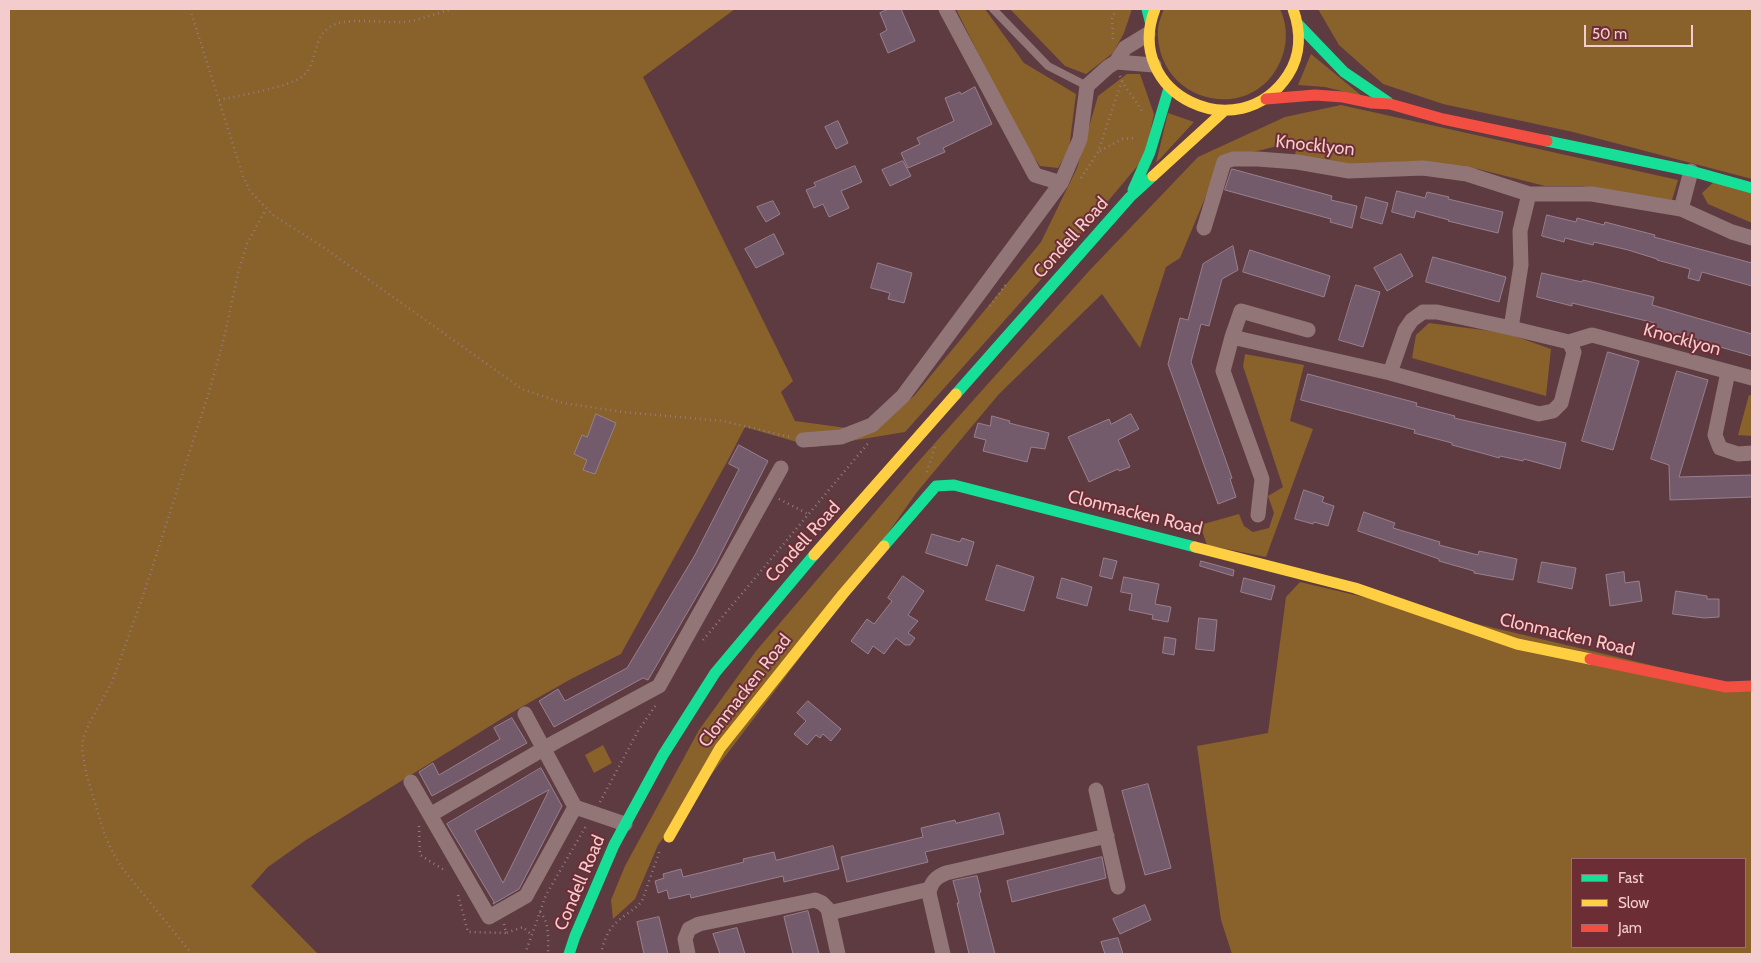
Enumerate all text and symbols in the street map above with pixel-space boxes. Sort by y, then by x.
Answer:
scale bar [1586,15,1695,47]
text: 50 m [1592,25,1627,43]
street label: Knocklyon [1274,131,1356,161]
street label: Condell Road [1029,193,1113,283]
street label: Knocklyon [1641,319,1723,361]
street label: Clonmacken Road [1066,486,1204,540]
street label: Condell Road [761,497,845,587]
street label: Clonmacken Road [1497,609,1637,661]
street label: Clonmacken Road [694,630,796,752]
street label: Condell Road [550,832,610,934]
legend [1571,858,1746,948]
text: Fast [1618,869,1643,887]
text: Slow [1618,894,1649,912]
text: Jam [1618,919,1642,937]

